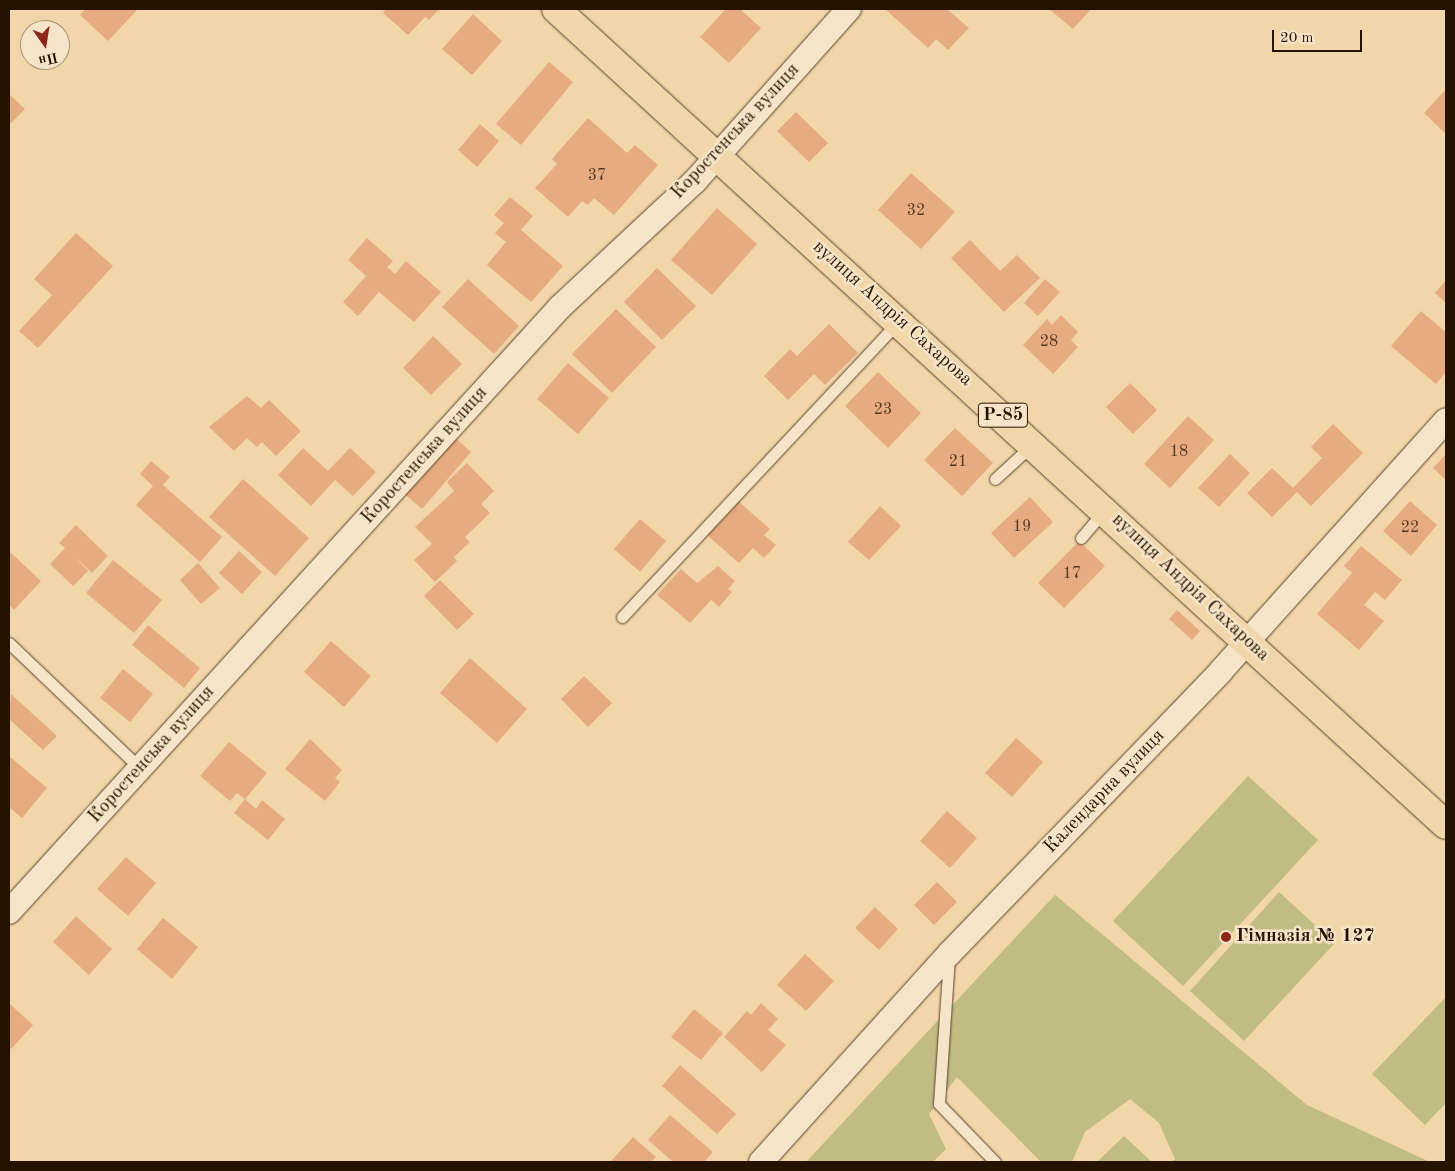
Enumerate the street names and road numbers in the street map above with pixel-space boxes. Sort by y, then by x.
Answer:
street label: Коростенська вулиця [667,59,805,205]
street label: вулиця Андрія Сахарова [807,236,977,392]
street label: Коростенська вулиця [357,382,493,530]
road number: Р-85 [977,400,1029,430]
street label: вулиця Андрія Сахарова [1106,509,1274,667]
street label: Коростенська вулиця [84,681,220,829]
street label: Календарна вулиця [1040,725,1170,859]

